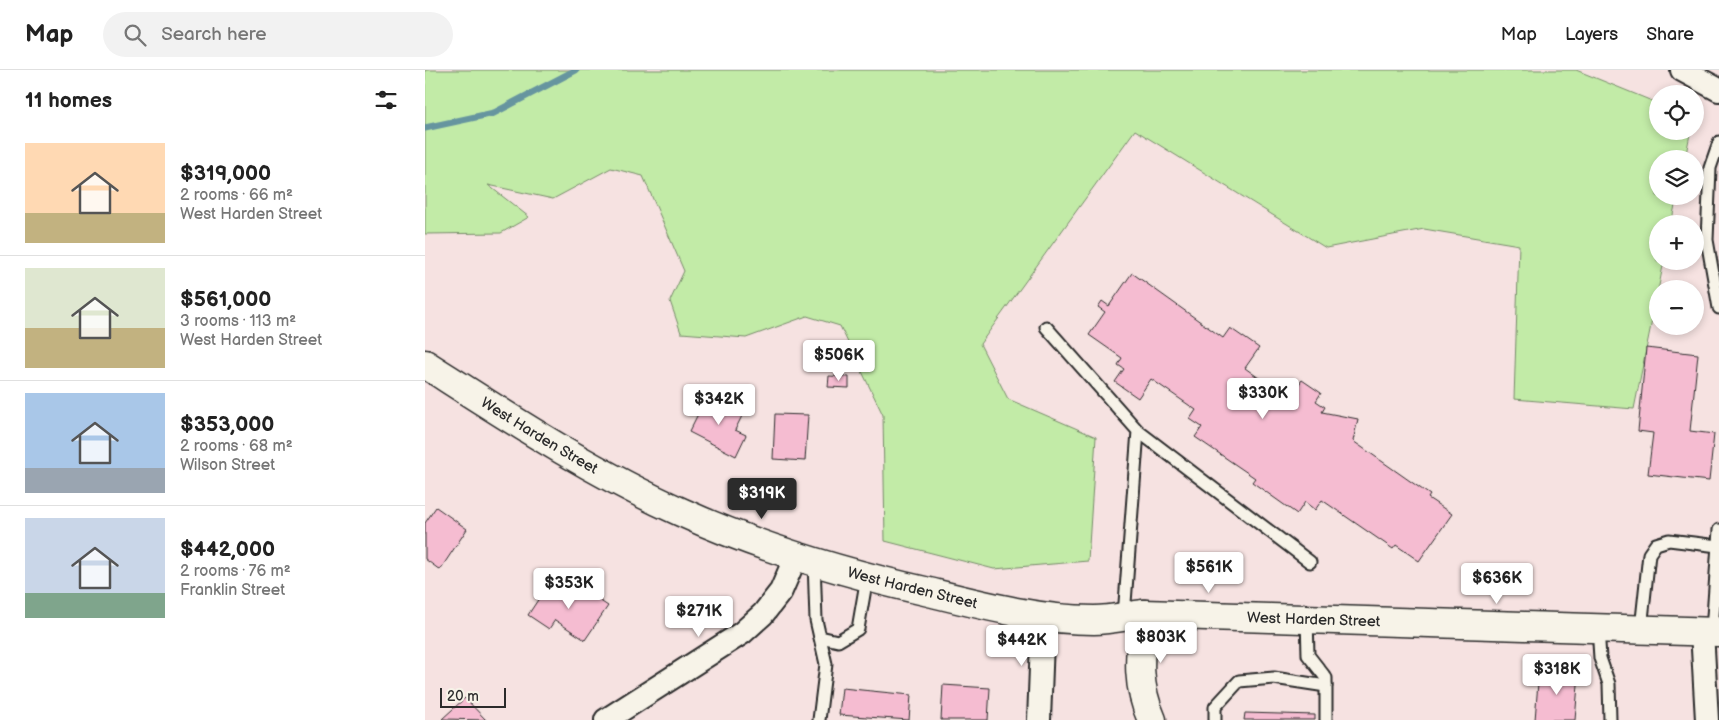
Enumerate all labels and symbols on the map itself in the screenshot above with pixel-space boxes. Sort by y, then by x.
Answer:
pin: $506K [804,340,874,382]
pin: $330K [1228,378,1298,420]
pin: $342K [684,384,754,426]
street label: West Harden Street [477,393,601,479]
pin: $319K [727,478,797,520]
pin: $561K [1174,552,1244,594]
pin: $636K [1462,562,1532,605]
street label: West Harden Street [845,563,980,614]
pin: $353K [534,568,604,610]
pin: $271K [664,596,734,638]
street label: West Harden Street [1247,608,1381,631]
pin: $803K [1126,622,1196,664]
pin: $442K [987,624,1057,667]
pin: $318K [1522,654,1592,696]
scale bar [440,685,506,708]

